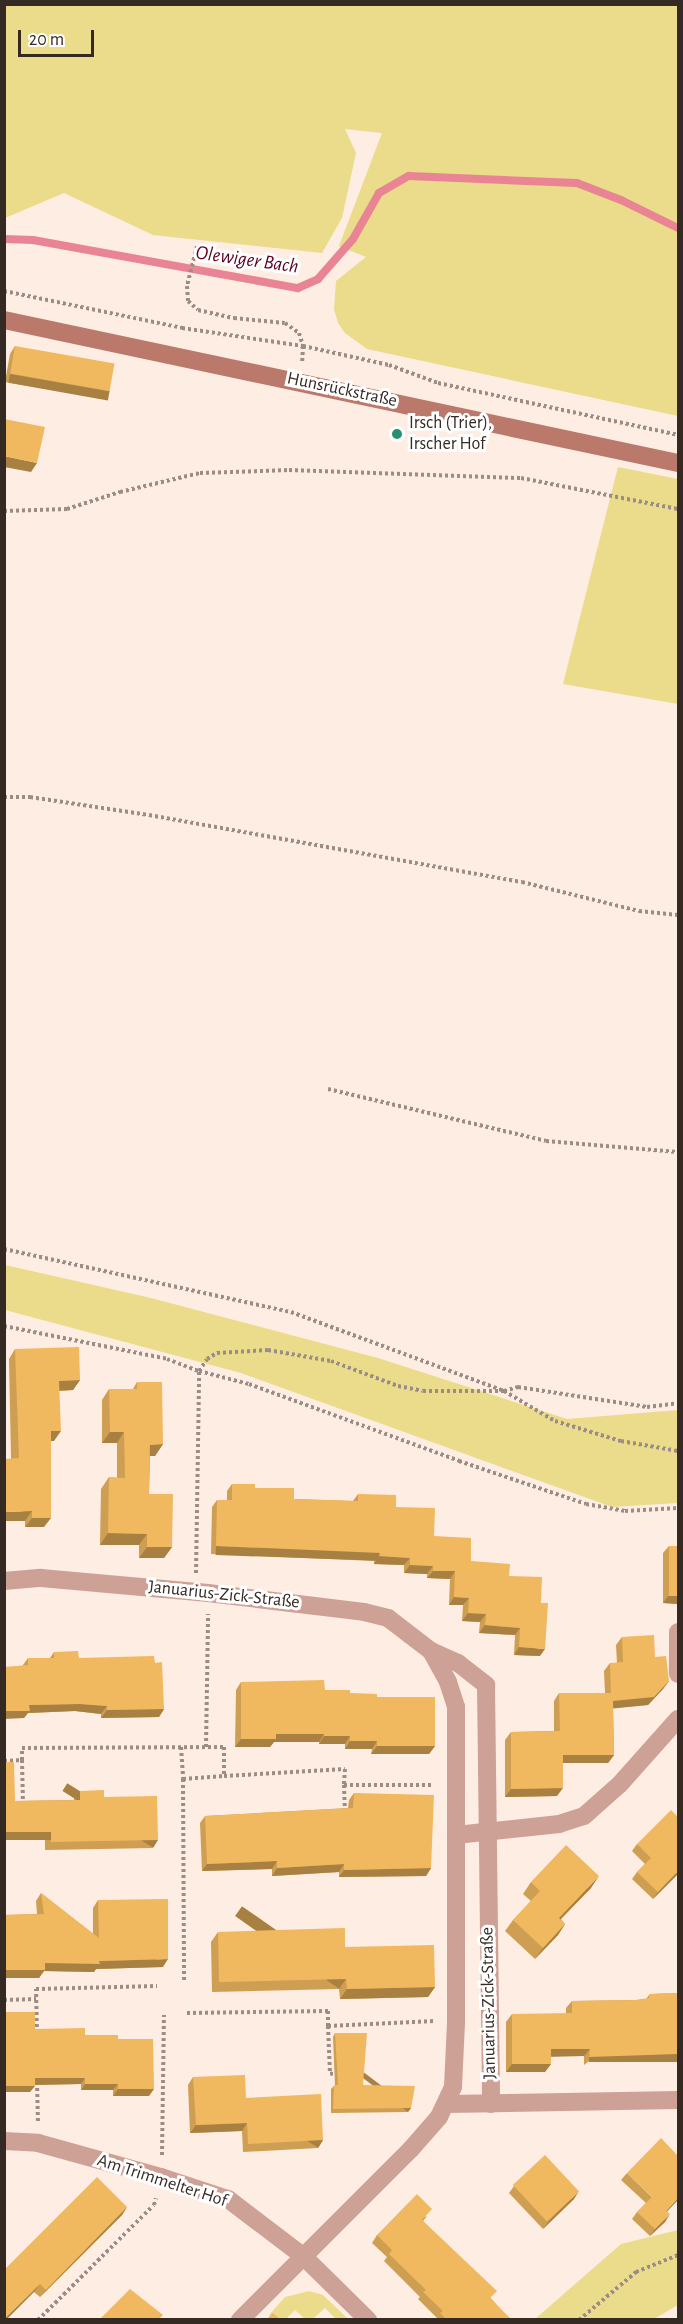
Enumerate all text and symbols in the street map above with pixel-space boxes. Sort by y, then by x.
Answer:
scale bar [21,18,98,56]
text: 20 m [29,31,64,49]
water label: Olewiger Bach [194,241,300,279]
street label: Hunsrückstraße [285,368,399,412]
place label: Irsch (Trier), Irscher Hof [409,413,492,456]
marker: Irsch (Trier), Irscher Hof [390,427,404,441]
street label: Januarius-Zick-Straße [147,1576,301,1614]
street label: Januarius-Zick-Straße [477,1927,501,2079]
street label: Am Trimmelter Hof [94,2150,230,2212]

